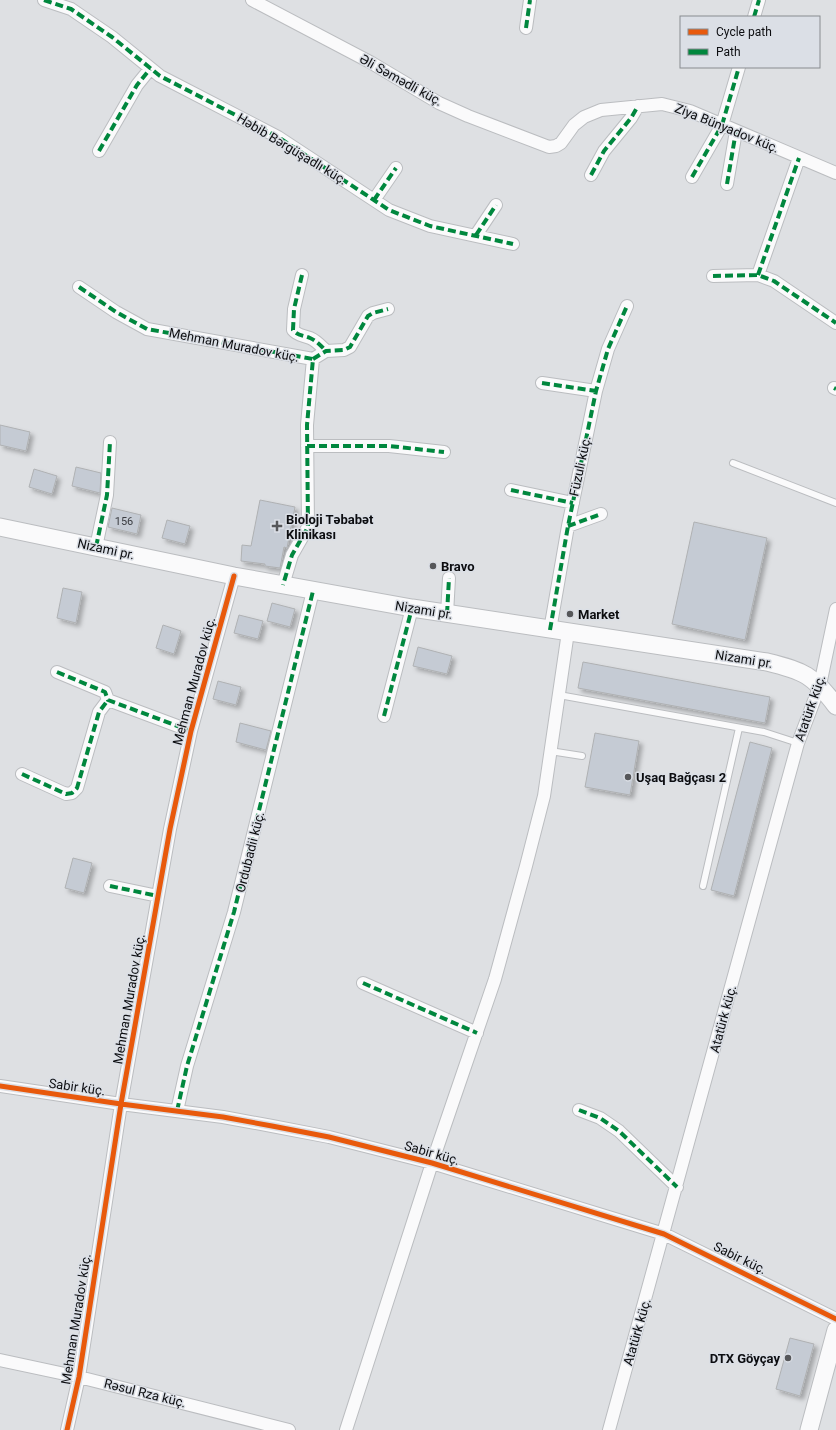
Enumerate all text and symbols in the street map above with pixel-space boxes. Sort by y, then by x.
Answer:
legend [680,16,820,68]
text: Cycle path [716,25,772,39]
text: Path [716,45,741,59]
street label: Əli Səmədli küç. [357,51,445,109]
street label: Ziya Bünyadov küç. [673,100,781,156]
street label: Həbib Bərgüşadlı küç. [234,110,350,188]
street label: Mehman Muradov küç. [168,325,300,365]
street label: Füzuli küç. [566,434,594,498]
place label: Bioloji Təbabət Klinikası [286,512,374,542]
house number: 156 [115,515,133,528]
marker: Bioloji Təbabət Klinikası [271,520,283,532]
street label: Nizami pr. [76,536,136,562]
place label: Bravo [441,559,475,574]
marker: Bravo [428,561,438,571]
street label: Nizami pr. [394,598,454,622]
place label: Market [578,607,620,622]
marker: Market [565,609,575,619]
street label: Mehman Muradov küç. [170,615,218,747]
street label: Nizami pr. [714,647,774,671]
street label: Atatürk küç. [792,673,828,743]
place label: Uşaq Bağçası 2 [636,770,726,785]
marker: Uşaq Bağçası 2 [623,772,633,782]
street label: Ordubadii küç. [233,810,267,894]
street label: Mehman Muradov küç. [110,933,148,1065]
street label: Atatürk küç. [707,984,739,1054]
street label: Sabir küç. [48,1076,106,1098]
street label: Sabir küç. [403,1138,461,1168]
street label: Sabir küç. [711,1239,769,1277]
street label: Mehman Muradov küç. [58,1253,94,1385]
street label: Atatürk küç. [620,1297,654,1367]
place label: DTX Göyçay [710,1351,780,1366]
marker: DTX Göyçay [783,1353,793,1363]
street label: Rəsul Rza küç. [102,1376,188,1410]

